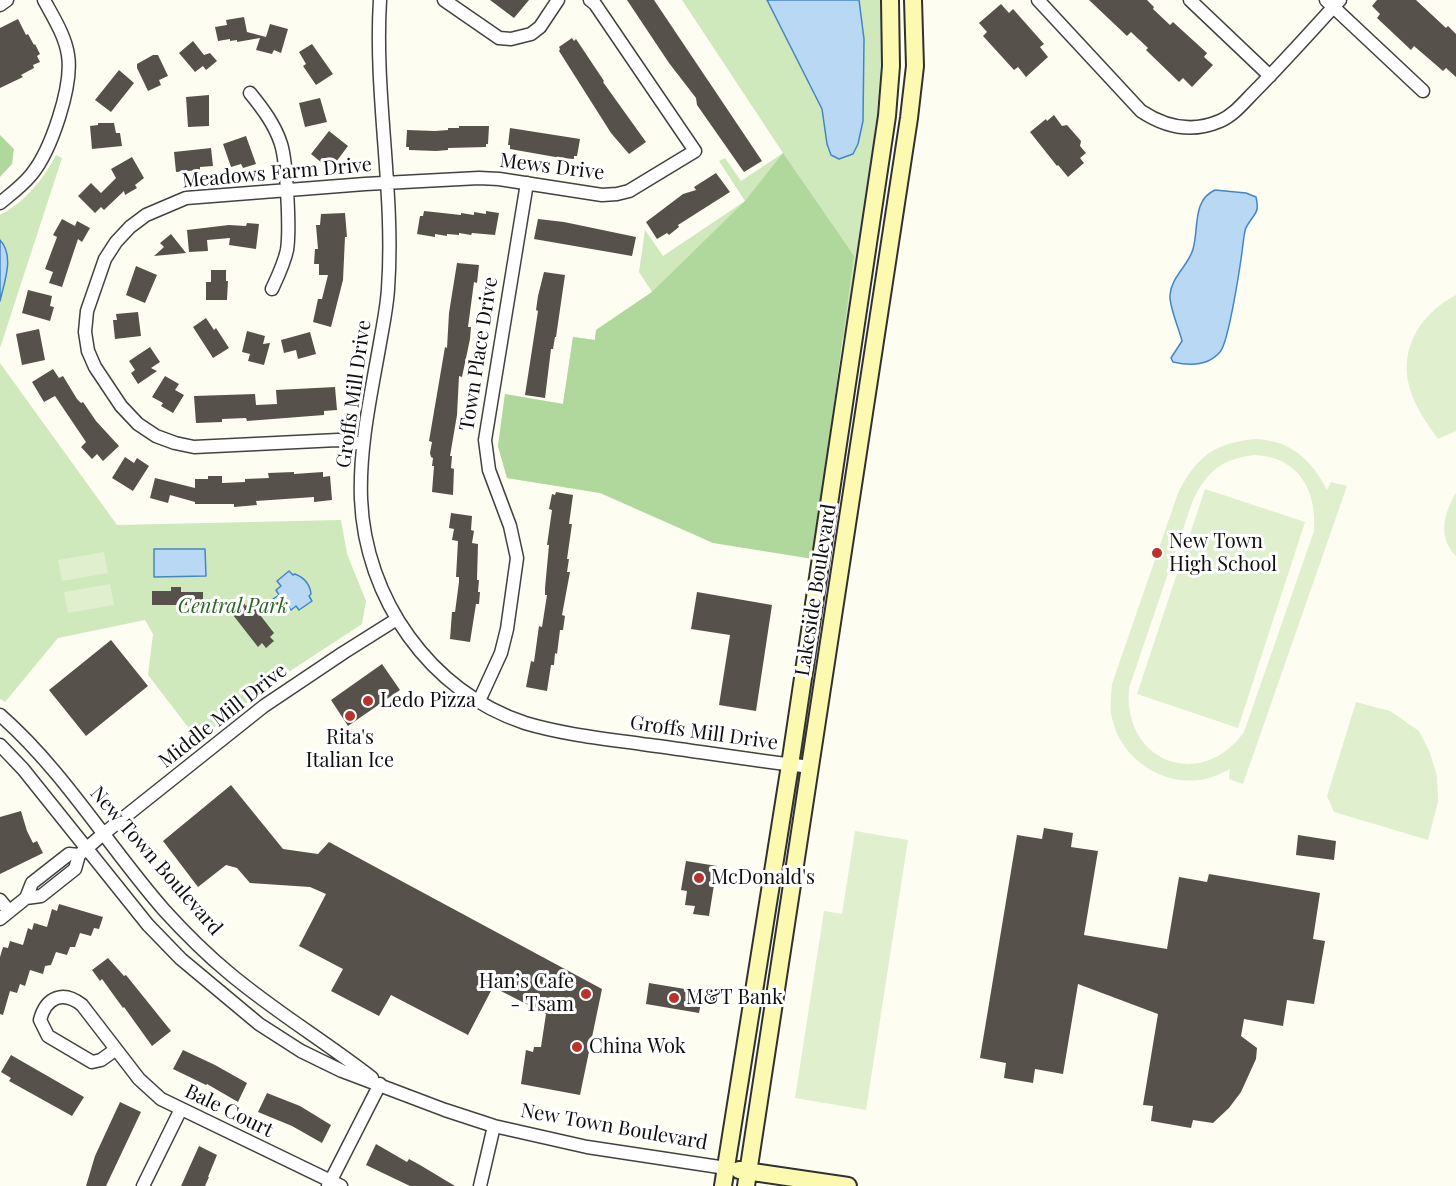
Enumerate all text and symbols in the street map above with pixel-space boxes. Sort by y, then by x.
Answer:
street label: Mews Drive [498,149,606,185]
street label: Meadows Farm Drive [181,153,373,193]
street label: Town Place Drive [455,275,503,433]
street label: Groffs Mill Drive [332,318,376,470]
street label: Lakeside Boulevard [791,502,841,678]
place label: New Town High School [1169,530,1277,577]
marker: New Town High School [1150,546,1164,560]
park label: Central Park [178,595,288,619]
street label: Middle Mill Drive [154,659,292,773]
place label: Ledo Pizza [380,689,476,713]
marker: Ledo Pizza [361,694,375,708]
marker: Rita's Italian Ice [343,709,357,723]
street label: Groffs Mill Drive [628,711,780,755]
place label: Rita's Italian Ice [306,726,394,773]
street label: New Town Boulevard [85,782,227,940]
place label: McDonald's [711,866,815,890]
marker: McDonald's [692,871,706,885]
place label: Han’s Cafe - Tsam [479,970,574,1017]
place label: M&T Bank [686,986,783,1010]
marker: Han’s Cafe - Tsam [579,987,593,1001]
marker: M&T Bank [667,991,681,1005]
place label: China Wok [589,1035,686,1059]
marker: China Wok [570,1040,584,1054]
street label: Bale Court [181,1079,277,1143]
street label: New Town Boulevard [519,1099,709,1155]

